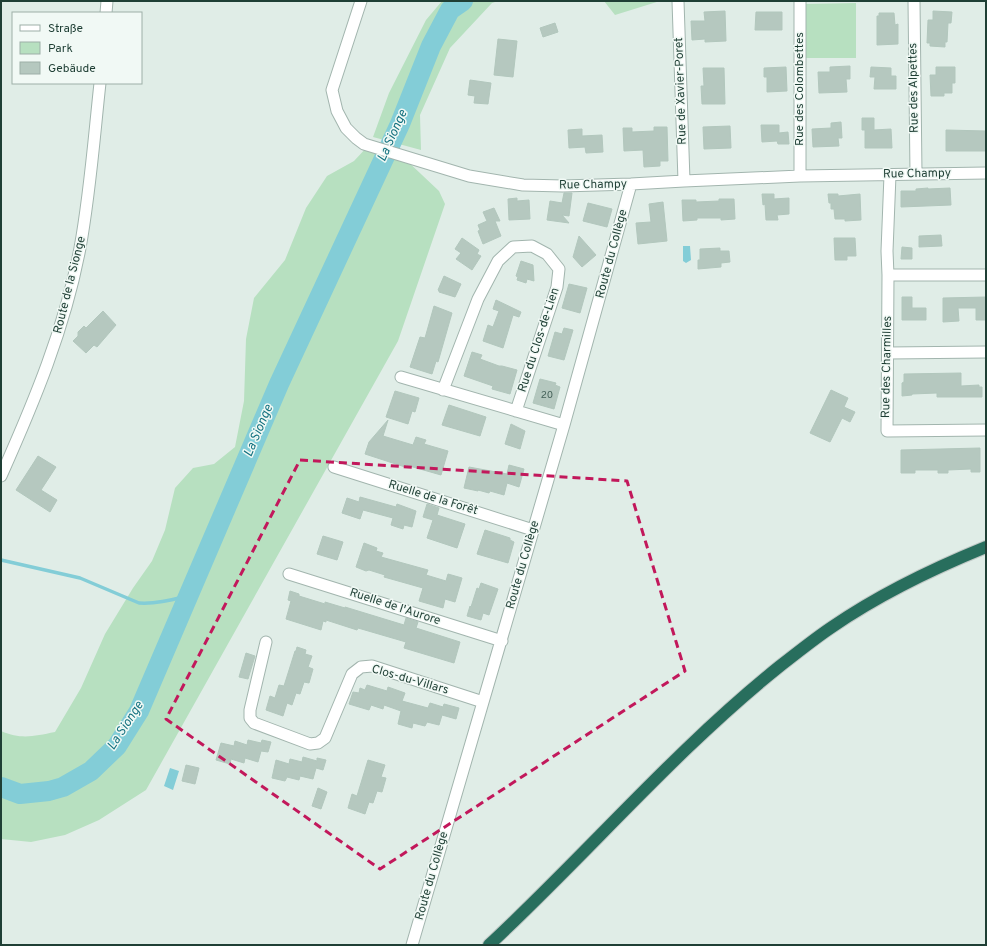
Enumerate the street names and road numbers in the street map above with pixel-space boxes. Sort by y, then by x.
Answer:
street label: Rue des Colombettes [792,32,808,146]
street label: Rue de Xavier-Poret [671,37,691,145]
street label: Rue des Alpettes [905,43,923,133]
street label: Rue Champy [883,165,951,183]
street label: Rue Champy [559,176,627,194]
street label: Route du Collège [592,208,632,300]
street label: Route de la Sionge [50,235,90,335]
street label: Rue du Clos-de-Lien [515,286,563,394]
street label: Rue des Charmilles [878,316,896,418]
street label: Ruelle de la Forêt [386,477,480,519]
street label: Route du Collège [503,519,543,611]
street label: Ruelle de l'Aurore [347,585,443,629]
street label: Clos-du-Villars [370,661,450,699]
street label: Route du Collège [412,830,452,922]

